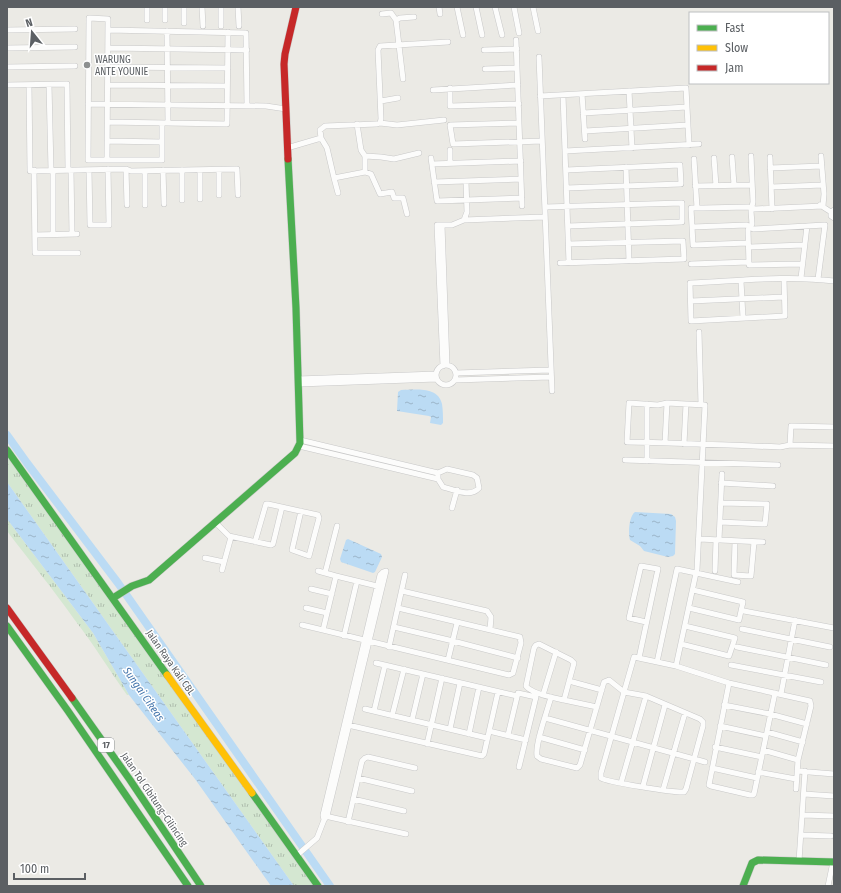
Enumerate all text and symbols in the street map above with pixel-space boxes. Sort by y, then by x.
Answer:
north arrow [12,12,52,52]
legend [689,12,829,84]
text: N [24,16,34,30]
text: Fast [725,21,744,35]
text: Slow [725,41,748,55]
place label: WARUNG ANTE YOUNIE [95,54,149,78]
marker: WARUNG ANTE YOUNIE [82,60,92,70]
text: Jam [725,61,743,75]
street label: Jalan Raya Kali CBL [143,628,197,698]
water label: Sungai Cikeas [120,664,167,724]
road number: 17 [98,738,114,752]
street label: Jalan Tol Cibitung–Cilincing [118,750,190,849]
scale bar [14,855,85,881]
text: 100 m [20,862,49,876]

